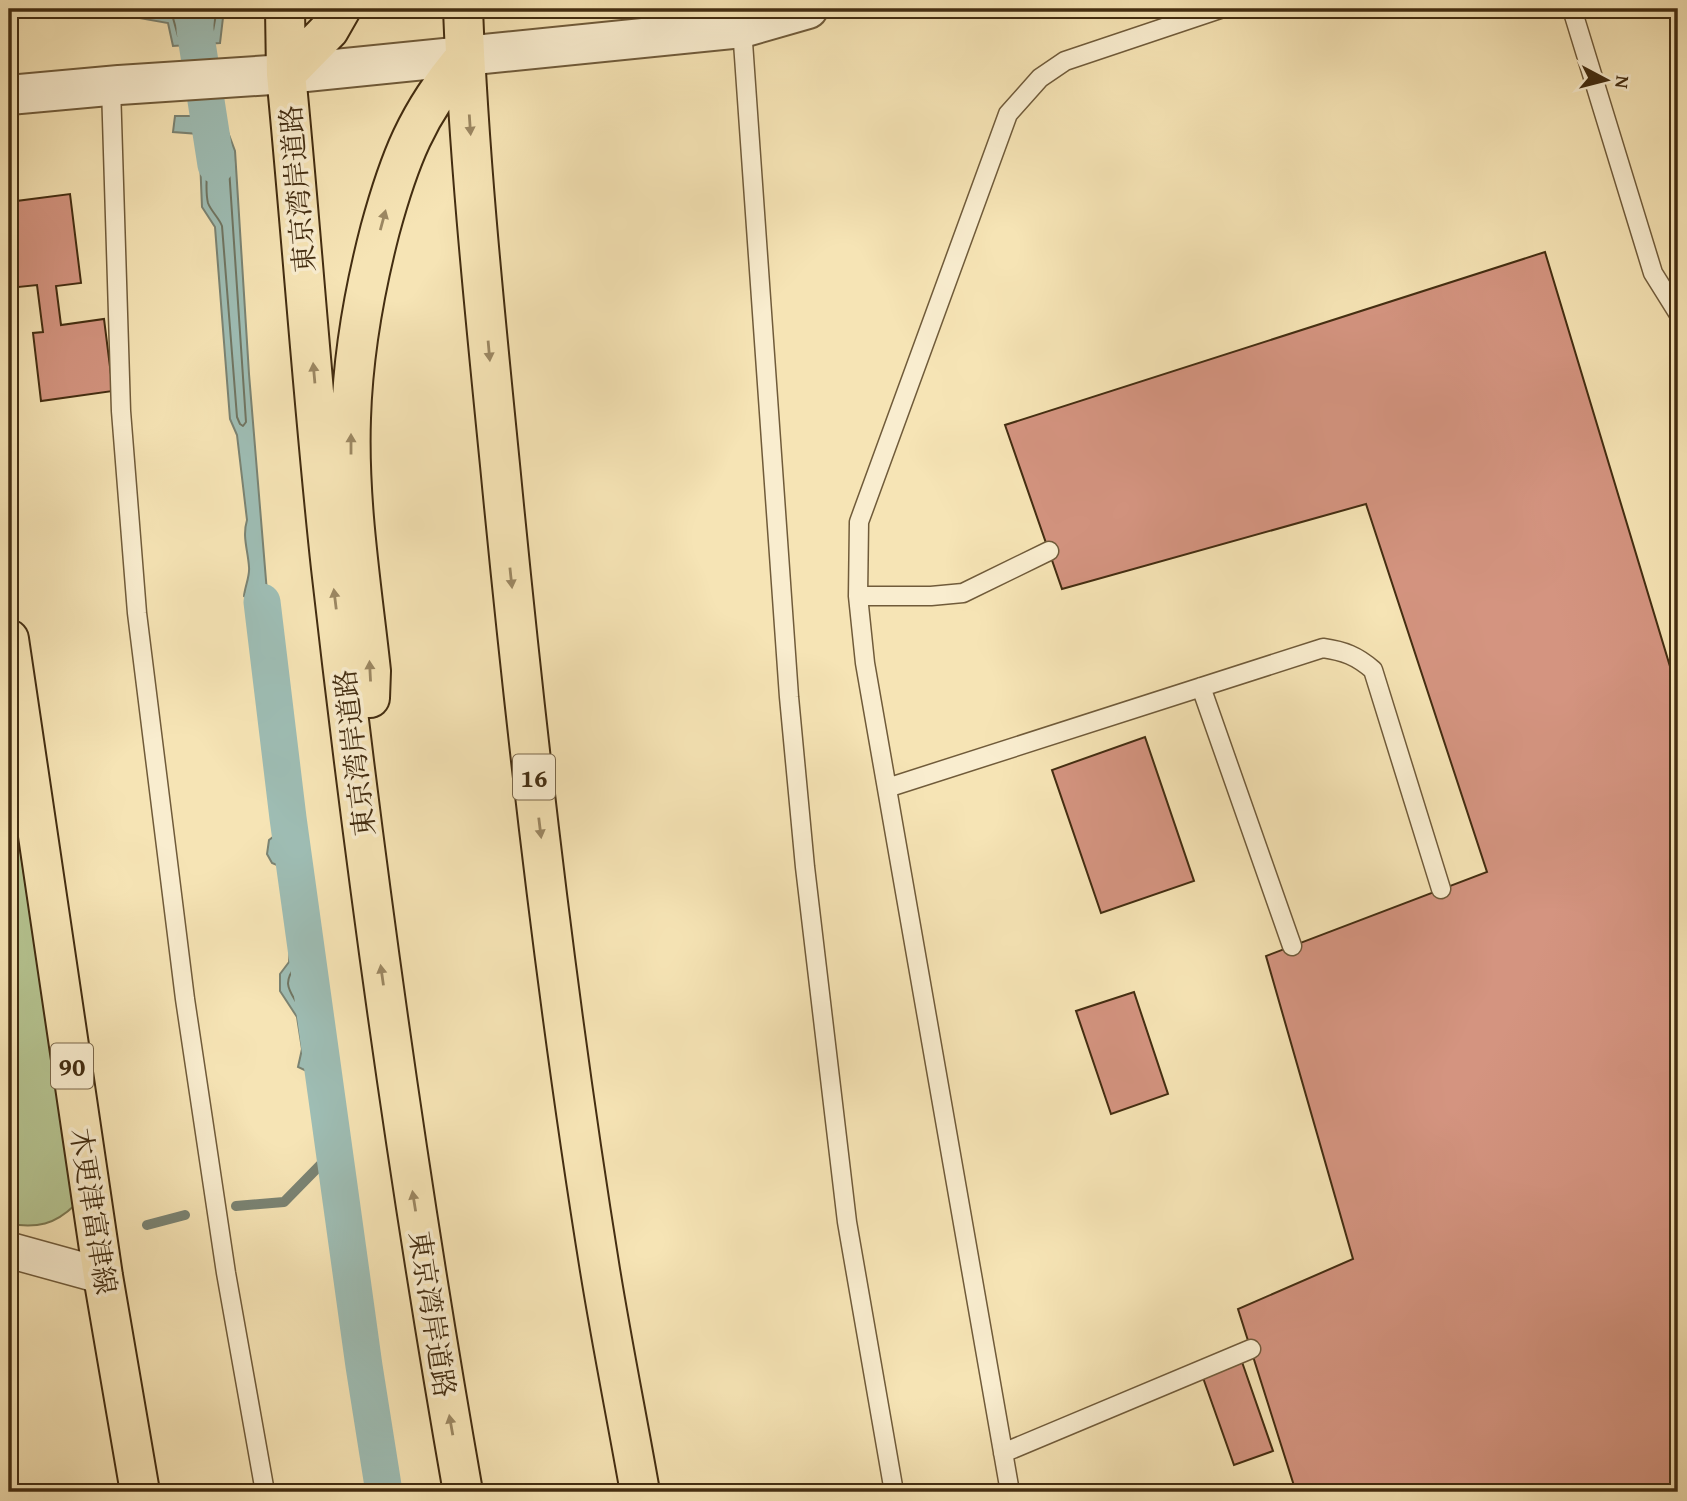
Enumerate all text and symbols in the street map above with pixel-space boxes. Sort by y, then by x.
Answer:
north arrow [1572,46,1642,116]
text: N [1608,74,1638,90]
street label: 東京湾岸道路 [269,104,325,274]
one-way arrow [465,114,476,136]
one-way arrow [379,209,389,230]
one-way arrow [484,341,495,363]
one-way arrow [308,361,319,383]
one-way arrow [345,433,357,455]
one-way arrow [506,567,517,589]
one-way arrow [330,588,341,610]
one-way arrow [364,659,375,681]
street label: 東京湾岸道路 [323,667,385,839]
road number: 16 [513,754,555,800]
one-way arrow [534,817,545,839]
one-way arrow [376,964,387,986]
road number: 90 [51,1044,93,1088]
street label: 木更津富津線 [61,1125,127,1297]
one-way arrow [408,1189,419,1211]
street label: 東京湾岸道路 [400,1228,466,1400]
one-way arrow [445,1414,456,1436]

